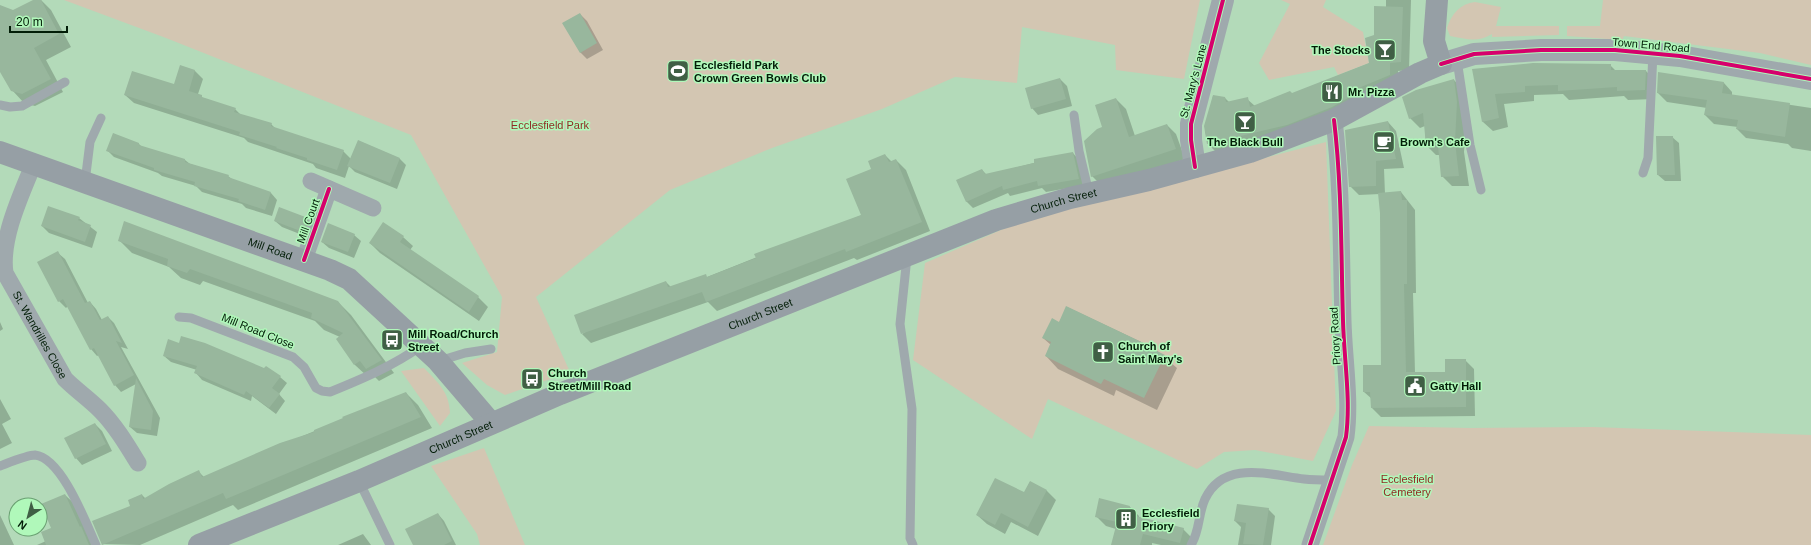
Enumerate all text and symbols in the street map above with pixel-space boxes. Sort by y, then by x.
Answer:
scale bar [10,8,67,34]
text: 20 m [16,15,43,29]
street label: Town End Road [1612,36,1690,54]
bar icon: The Stocks [1372,37,1398,63]
street label: St. Mary's Lane [1177,43,1209,119]
place label: The Stocks [1311,44,1370,56]
sports icon: Ecclesfield Park Crown Green Bowls Club [665,58,691,84]
place label: Ecclesfield Park Crown Green Bowls Club [694,59,826,84]
restaurant icon: Mr. Pizza [1319,79,1345,105]
place label: Mr. Pizza [1348,86,1395,98]
bar icon: The Black Bull [1232,109,1258,135]
park label: Ecclesfield Park [511,119,590,131]
cafe icon: Brown's Cafe [1371,129,1397,155]
place label: The Black Bull [1207,136,1283,148]
place label: Brown's Cafe [1400,136,1470,148]
street label: Church Street [1029,186,1098,215]
street label: Mill Court [294,197,322,245]
street label: Mill Road [247,235,294,262]
street label: St. Wandrilles Close [10,289,70,381]
street label: Church Street [727,296,794,332]
street label: Priory Road [1327,307,1343,365]
street label: Mill Road Close [220,311,296,351]
bus stop icon: Mill Road/Church Street [379,327,405,353]
place label: Mill Road/Church Street [408,328,499,353]
church icon: Church of Saint Mary's [1090,339,1116,365]
place label: Church of Saint Mary's [1118,340,1182,365]
bus stop icon: Church Street/Mill Road [519,366,545,392]
place label: Church Street/Mill Road [548,367,631,392]
public building icon: Gatty Hall [1402,373,1428,399]
place label: Gatty Hall [1430,380,1481,392]
street label: Church Street [427,418,494,456]
park label: Ecclesfield Cemetery [1381,473,1433,498]
north arrow [8,497,48,537]
building icon: Ecclesfield Priory [1113,506,1139,532]
place label: Ecclesfield Priory [1142,507,1199,532]
text: N [15,518,29,532]

